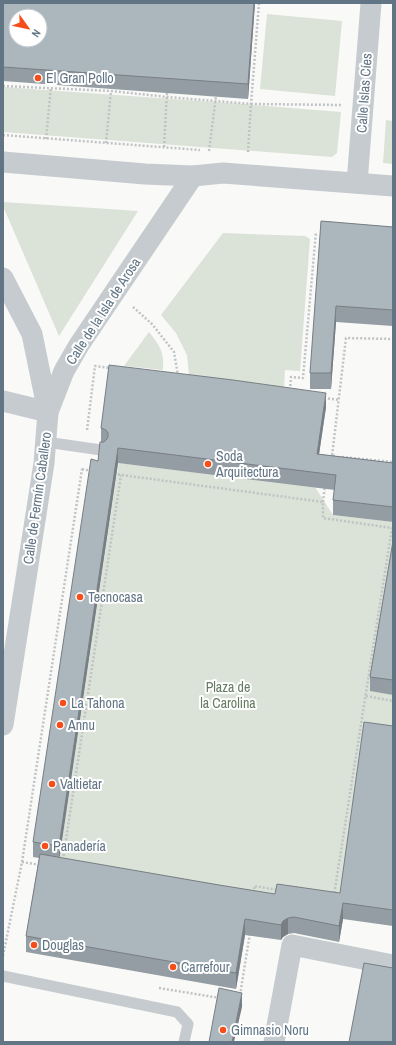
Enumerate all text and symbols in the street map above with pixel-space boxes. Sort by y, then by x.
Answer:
north arrow [8,8,48,48]
text: N [29,27,44,40]
street label: Calle Islas Cíes [352,52,376,133]
place label: El Gran Pollo [46,69,114,87]
marker: El Gran Pollo [33,73,43,83]
street label: Calle de la Isla de Arosa [62,254,145,368]
street label: Calle de Fermín Caballero [19,431,55,565]
place label: Soda Arquitectura [215,447,279,481]
marker: Soda Arquitectura [203,459,213,469]
place label: Tecnocasa [88,588,143,606]
marker: Tecnocasa [75,592,85,602]
park label: Plaza de la Carolina [200,678,256,712]
place label: La Tahona [71,694,125,712]
marker: La Tahona [58,698,68,708]
place label: Annu [67,716,95,734]
marker: Annu [55,720,65,730]
place label: Valtietar [60,775,102,793]
marker: Valtietar [47,779,57,789]
place label: Panadería [53,837,107,855]
marker: Panadería [40,841,50,851]
place label: Douglas [42,936,84,954]
marker: Douglas [29,940,39,950]
place label: Carrefour [181,958,230,976]
marker: Carrefour [168,962,178,972]
place label: Gimnasio Noru [231,1021,309,1039]
marker: Gimnasio Noru [218,1025,228,1035]

